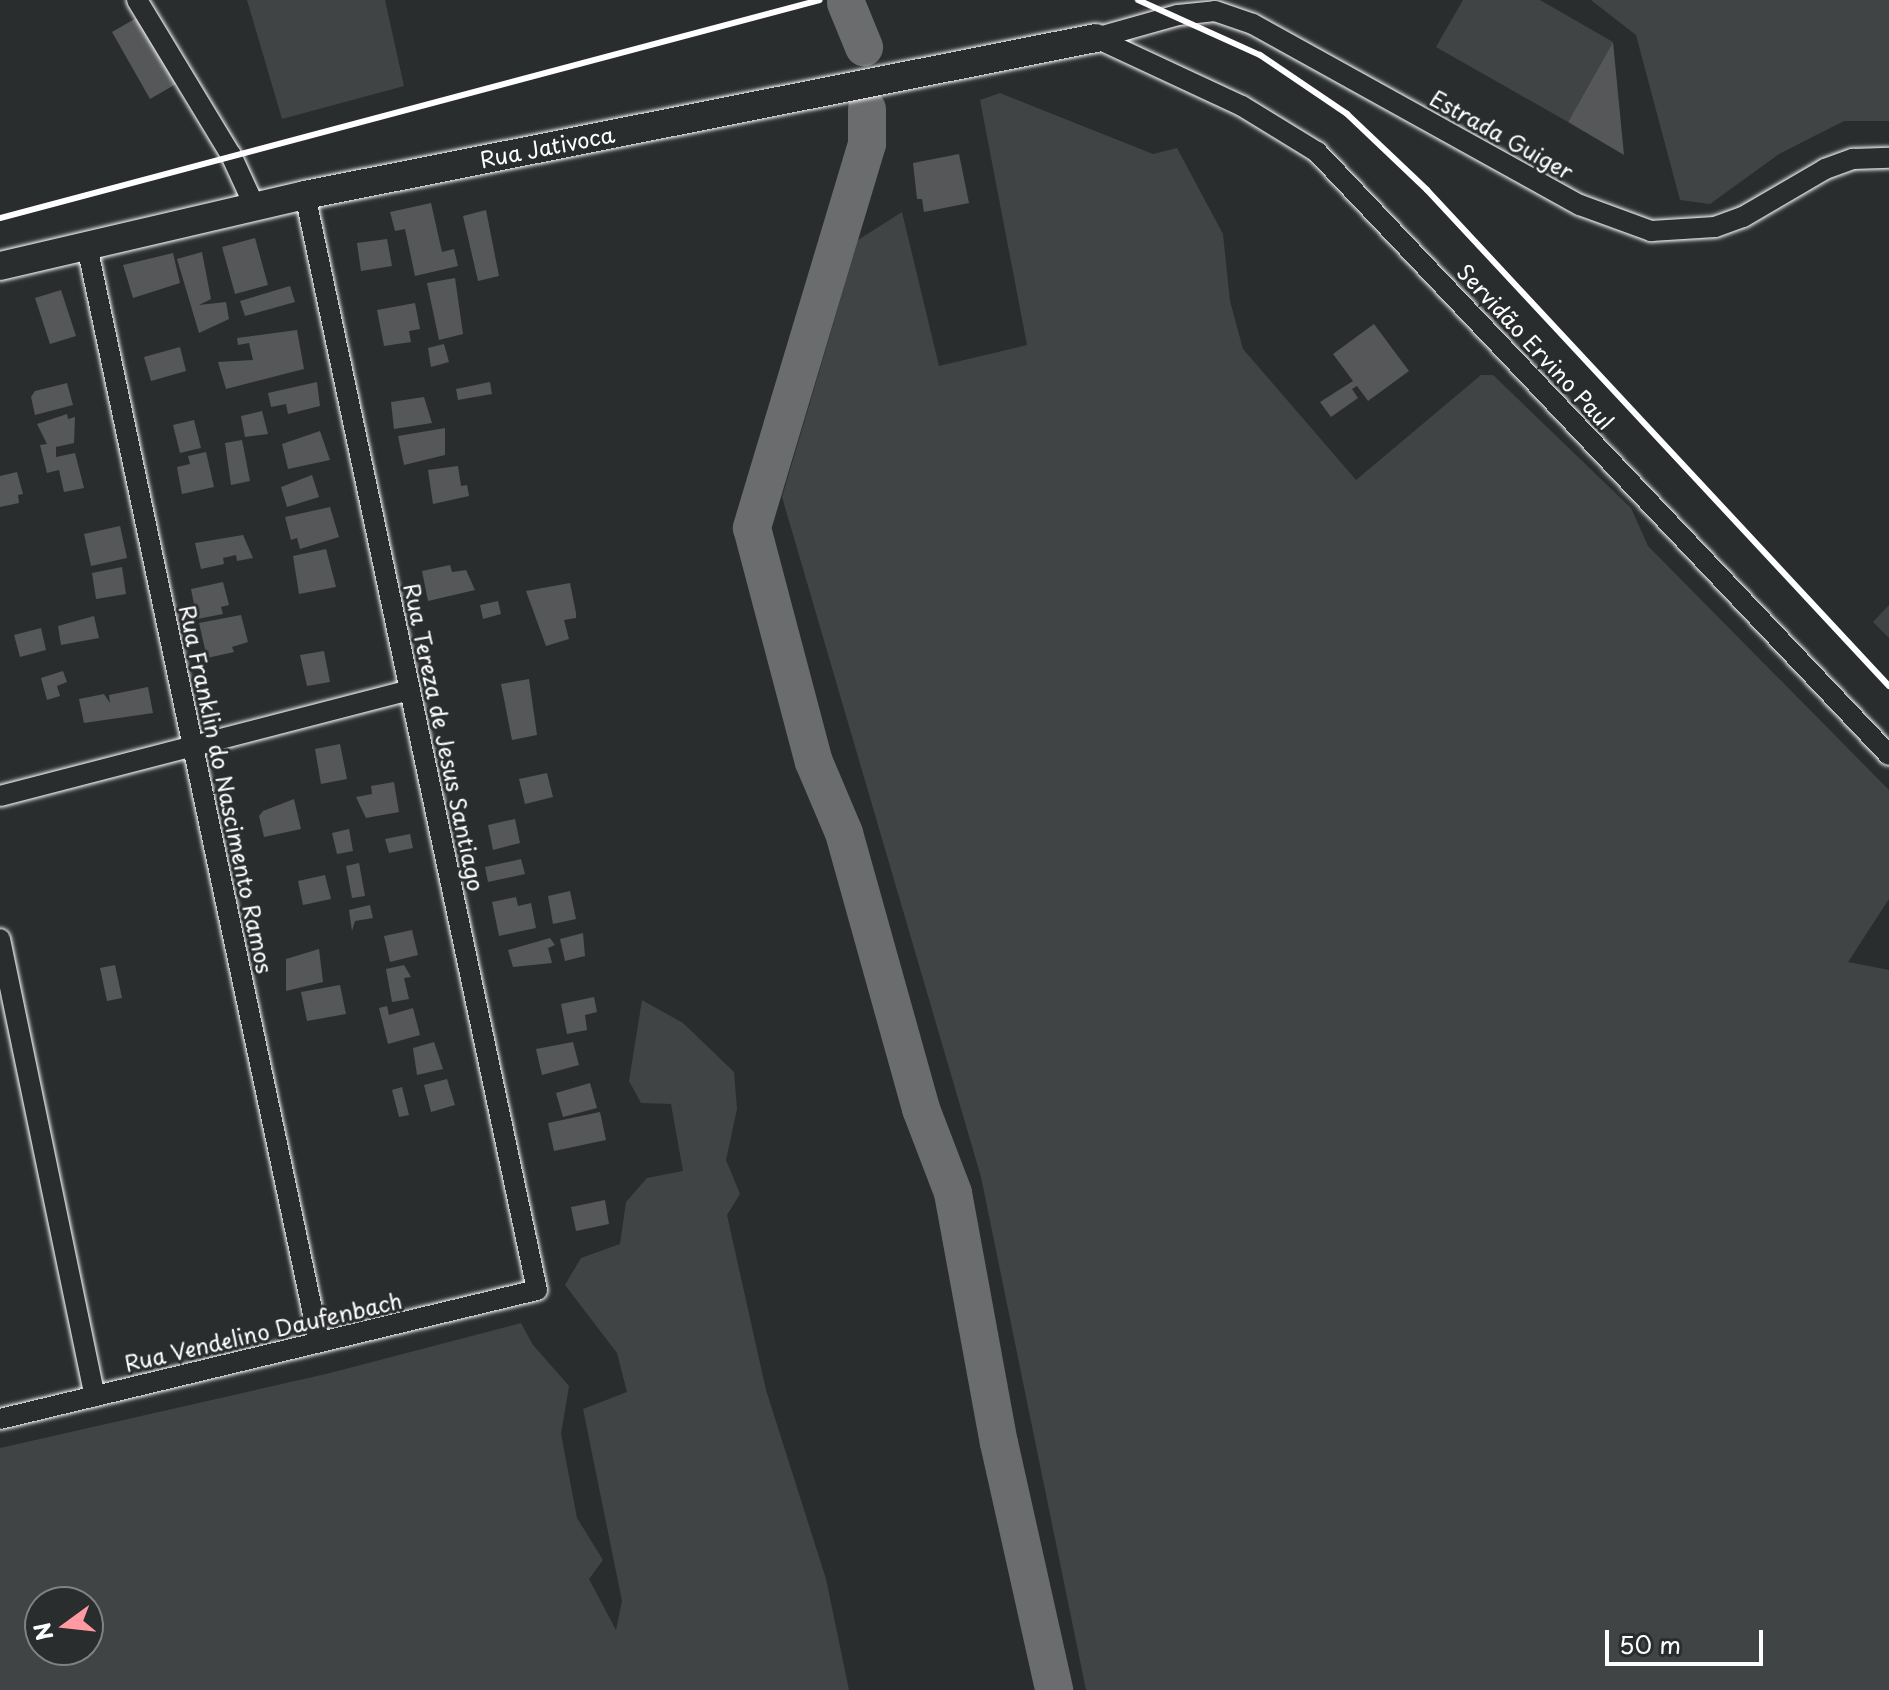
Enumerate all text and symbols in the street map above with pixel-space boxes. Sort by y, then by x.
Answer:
street label: Estrada Guiger [1425,84,1579,184]
street label: Rua Jativoca [476,120,618,172]
street label: Servidão Ervino Paul [1453,258,1619,434]
street label: Rua Tereza de Jesus Santiago [399,580,491,894]
street label: Rua Franklin do Nascimento Ramos [175,601,279,977]
street label: Rua Vendelino Daufenbach [122,1286,404,1376]
north arrow [24,1586,104,1666]
scale bar [1609,1614,1767,1664]
text: N [24,1619,60,1645]
text: 50 m [1619,1626,1681,1662]

